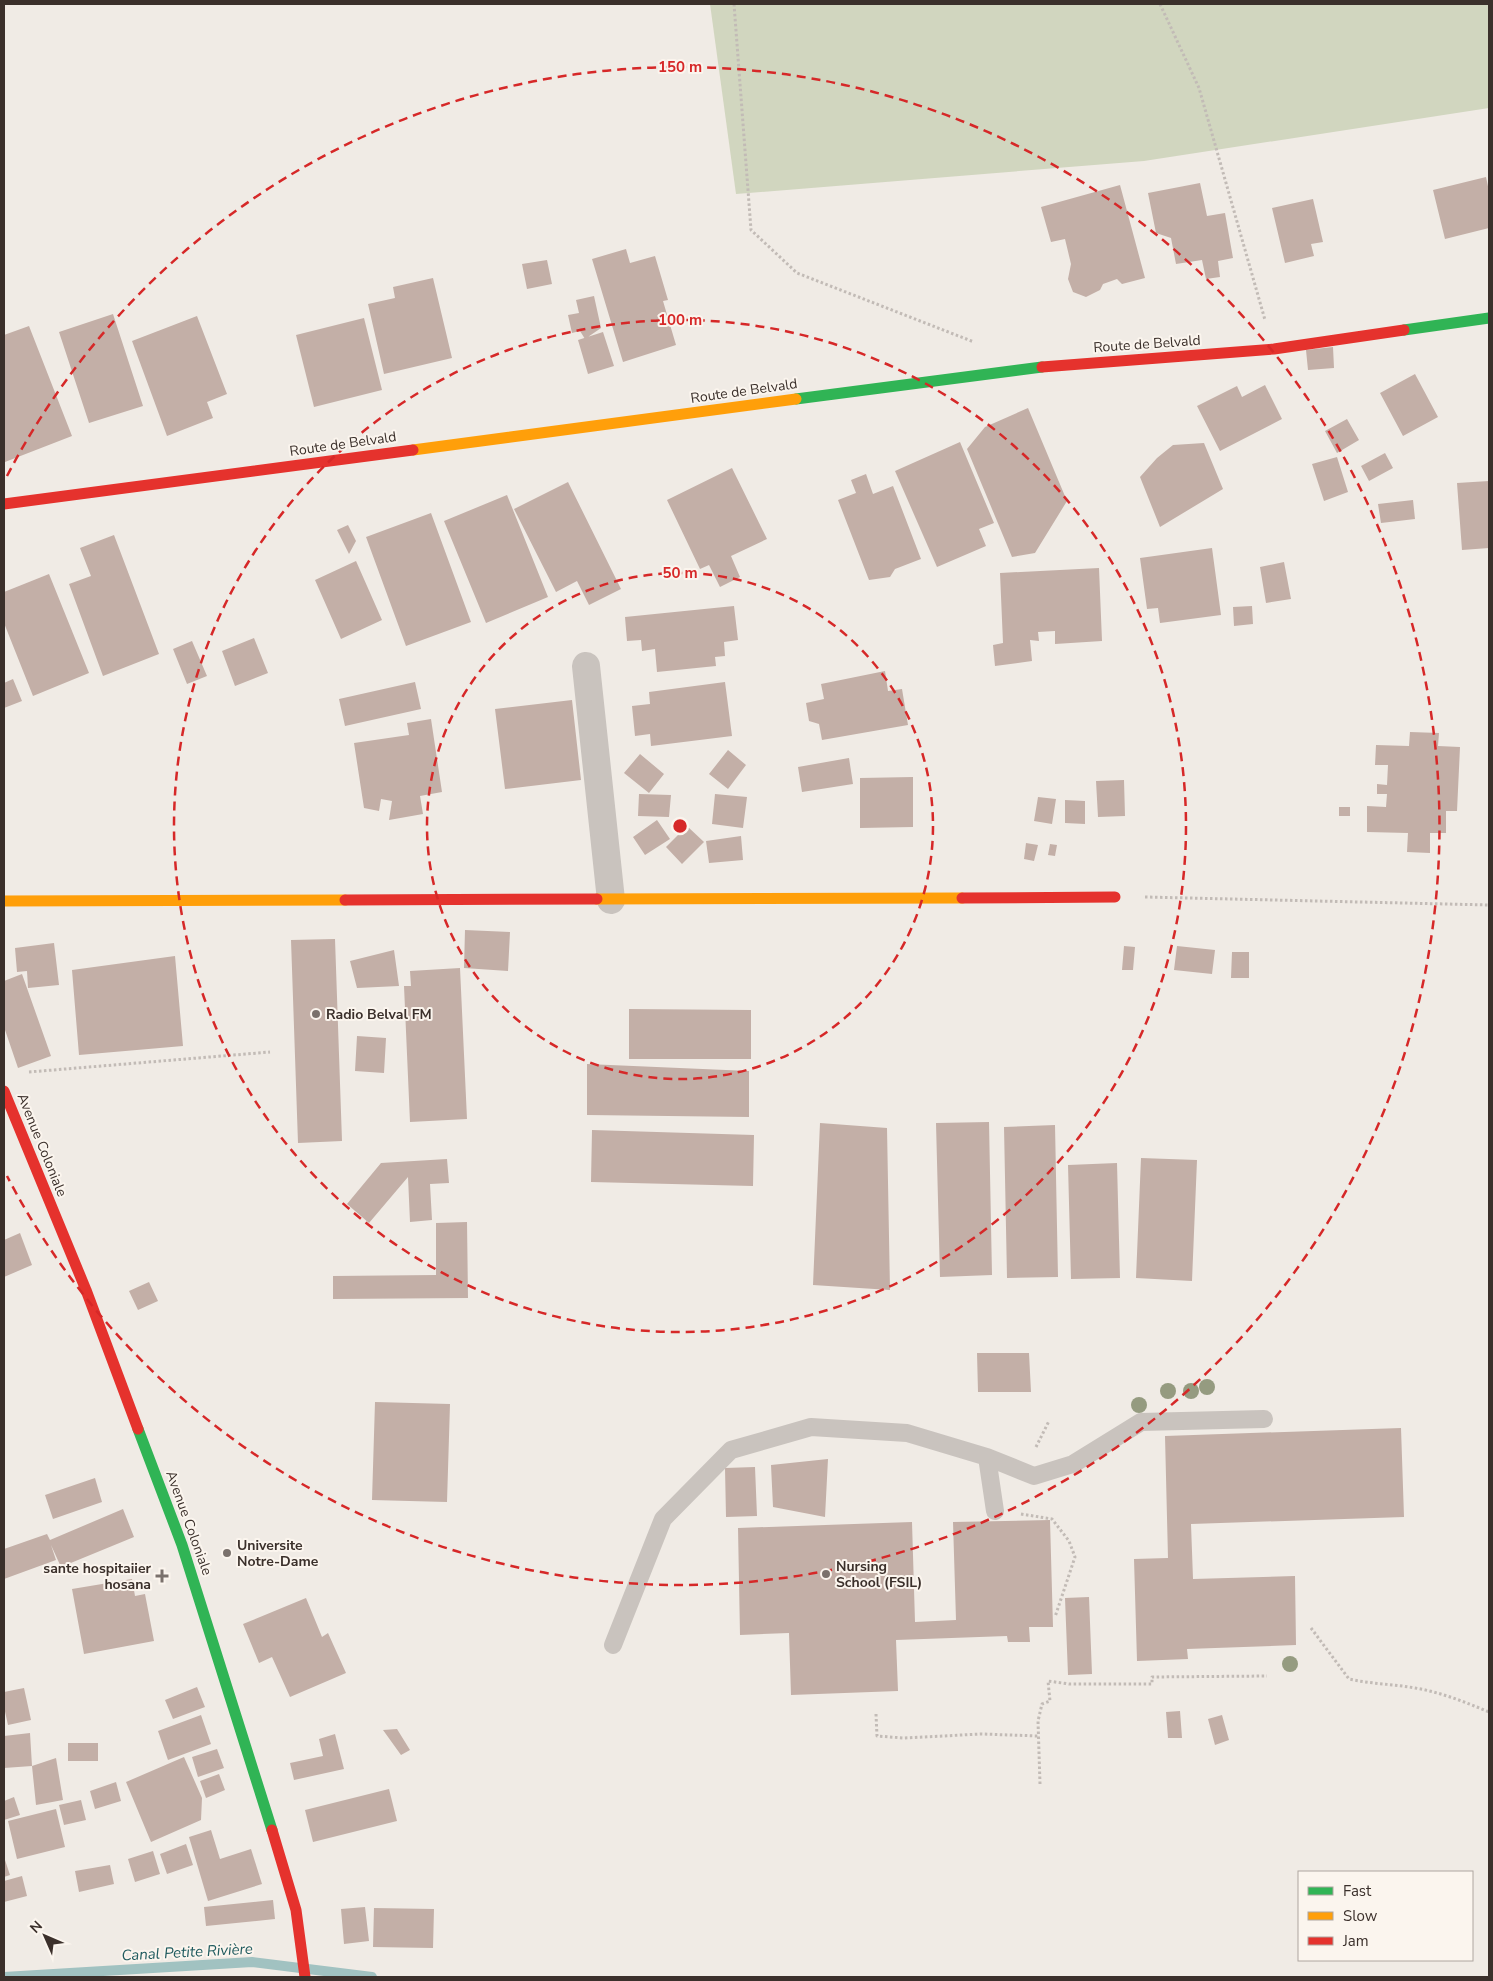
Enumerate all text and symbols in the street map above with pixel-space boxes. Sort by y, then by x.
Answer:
text: 150 m [658,57,702,77]
text: 100 m [658,310,702,330]
street label: Route de Belvald [1093,331,1201,357]
street label: Route de Belvald [689,374,799,408]
street label: Route de Belvald [288,427,398,461]
text: 50 m [662,563,698,583]
centre of rings [671,817,689,835]
place label: Radio Belval FM [326,1005,432,1024]
marker: Radio Belval FM [310,1008,322,1020]
street label: Avenue Coloniale [13,1090,71,1200]
street label: Avenue Coloniale [161,1468,217,1578]
place label: Universite Notre-Dame [237,1536,319,1571]
marker: Universite Notre-Dame [221,1547,233,1559]
place label: Nursing School (FSIL) [836,1557,922,1592]
place label: sante hospitaiier hosana [43,1559,151,1594]
marker: Nursing School (FSIL) [820,1568,832,1580]
marker: sante hospitaiier hosana [155,1569,169,1583]
legend [1298,1871,1473,1961]
text: Fast [1343,1881,1372,1901]
text: Slow [1343,1906,1378,1926]
north arrow [20,1911,70,1961]
text: N [26,1917,47,1938]
text: Jam [1342,1931,1369,1951]
water label: Canal Petite Rivière [121,1939,253,1965]

